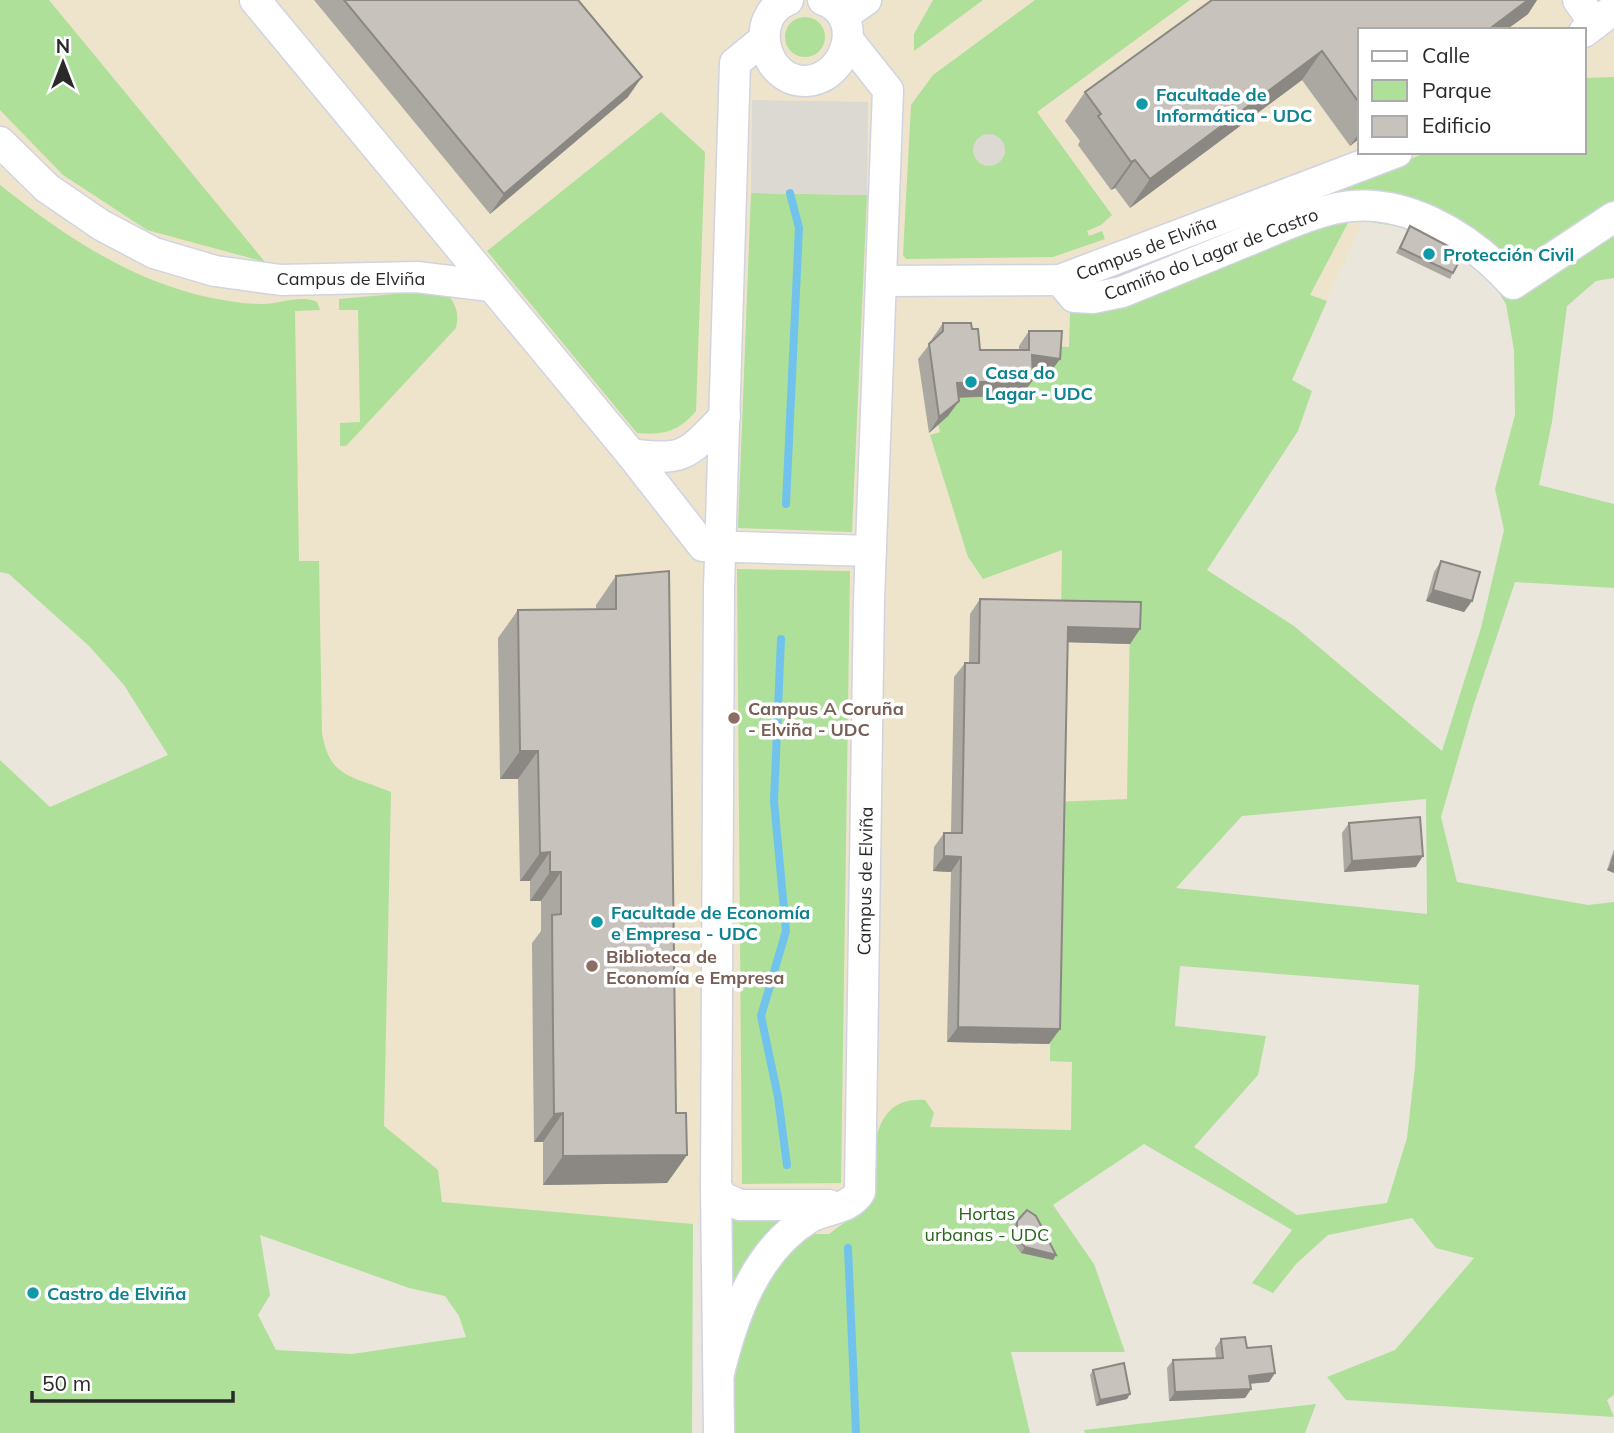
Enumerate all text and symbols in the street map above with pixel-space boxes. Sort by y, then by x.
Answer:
north arrow [28,28,98,98]
legend [1358,28,1586,154]
text: N [56,34,70,58]
text: Calle [1422,42,1470,68]
text: Parque [1422,77,1491,103]
place label: Facultade de Informática - UDC [1156,83,1312,127]
marker: Facultade de Informática - UDC [1134,96,1150,112]
text: Edificio [1422,112,1491,138]
street label: Camiño do Lagar de Castro [1101,202,1321,306]
street label: Campus de Elviña [1072,211,1220,285]
place label: Protección Civil [1443,243,1574,266]
marker: Protección Civil [1421,246,1437,262]
street label: Campus de Elviña [277,267,425,290]
place label: Casa do Lagar - UDC [985,361,1093,405]
marker: Casa do Lagar - UDC [963,374,979,390]
place label: Campus A Coruña - Elviña - UDC [748,697,904,741]
marker: Campus A Coruña - Elviña - UDC [726,710,742,726]
street label: Campus de Elviña [852,806,878,956]
place label: Facultade de Economía e Empresa - UDC [611,901,810,945]
marker: Facultade de Economía e Empresa - UDC [589,914,605,930]
place label: Biblioteca de Economía e Empresa [606,945,785,989]
marker: Biblioteca de Economía e Empresa [584,958,600,974]
park label: Hortas urbanas - UDC [925,1202,1049,1246]
place label: Castro de Elviña [47,1282,186,1305]
marker: Castro de Elviña [25,1285,41,1301]
scale bar [32,1360,233,1404]
text: 50 m [42,1370,91,1396]

